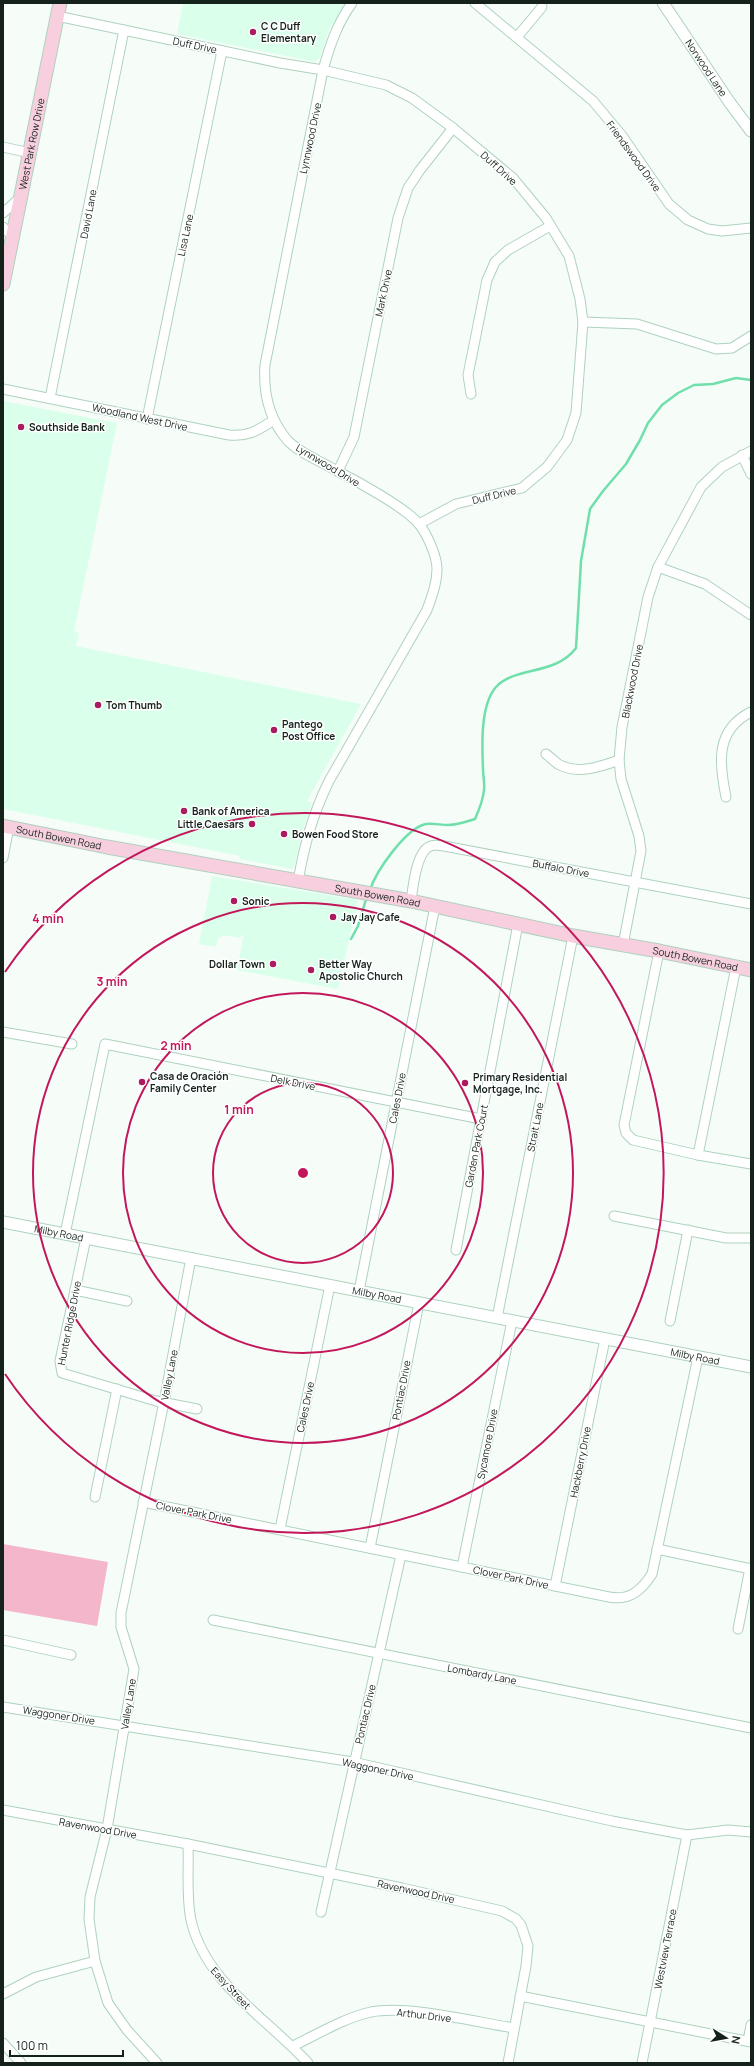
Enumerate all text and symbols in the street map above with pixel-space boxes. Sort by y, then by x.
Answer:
place label: C C Duff Elementary [261,19,316,45]
marker: C C Duff Elementary [248,27,258,37]
street label: Duff Drive [172,34,218,57]
street label: Norwood Lane [682,36,731,99]
street label: West Park Row Drive [15,97,48,191]
street label: Lynnwood Drive [296,101,324,175]
street label: Friendswood Drive [604,118,664,194]
street label: Duff Drive [478,148,520,188]
street label: David Lane [76,188,100,240]
street label: Lisa Lane [174,213,196,257]
street label: Mark Drive [371,268,395,318]
street label: Woodland West Drive [91,400,189,434]
place label: Southside Bank [29,420,105,434]
marker: Southside Bank [16,422,26,432]
street label: Lynnwood Drive [293,440,363,490]
street label: Duff Drive [471,483,518,507]
street label: Blackwood Drive [618,643,646,719]
place label: Tom Thumb [106,698,162,712]
marker: Tom Thumb [93,700,103,710]
place label: Pantego Post Office [282,717,335,743]
marker: Pantego Post Office [269,725,279,735]
place label: Bank of America [192,804,270,818]
marker: Bank of America [179,806,189,816]
place label: Little Caesars [177,817,245,831]
marker: Little Caesars [247,819,257,829]
street label: South Bowen Road [15,822,103,853]
place label: Bowen Food Store [292,827,379,841]
marker: Bowen Food Store [279,829,289,839]
street label: Buffalo Drive [531,856,591,880]
street label: South Bowen Road [334,881,422,910]
place label: Sonic [242,894,270,908]
marker: Sonic [229,896,239,906]
text: 4 min [32,910,64,927]
place label: Jay Jay Cafe [341,910,400,924]
marker: Jay Jay Cafe [328,912,338,922]
street label: South Bowen Road [652,943,739,974]
place label: Dollar Town [209,957,265,971]
place label: Better Way Apostolic Church [319,957,403,983]
marker: Dollar Town [268,959,278,969]
marker: Better Way Apostolic Church [306,965,316,975]
text: 3 min [96,973,128,990]
text: 2 min [160,1037,192,1054]
place label: Casa de Oración Family Center [150,1069,228,1095]
place label: Primary Residential Mortgage, Inc. [473,1070,567,1096]
street label: Delk Drive [269,1071,317,1093]
street label: Cales Drive [385,1071,409,1125]
marker: Casa de Oración Family Center [137,1077,147,1087]
marker: Primary Residential Mortgage, Inc. [460,1078,470,1088]
text: 1 min [224,1101,254,1118]
street label: Strait Lane [523,1101,547,1153]
street label: Garden Park Court [461,1103,491,1189]
centre of rings [296,1166,310,1180]
street label: Milby Road [33,1221,85,1244]
street label: Hunter Ridge Drive [54,1279,84,1366]
street label: Milby Road [351,1283,403,1306]
street label: Milby Road [669,1345,721,1368]
street label: Valley Lane [157,1348,181,1401]
street label: Pontiac Drive [388,1359,414,1421]
street label: Cales Drive [293,1380,317,1434]
street label: Sycamore Drive [473,1408,501,1480]
street label: Hackberry Drive [566,1425,594,1499]
street label: Clover Park Drive [155,1498,233,1526]
street label: Clover Park Drive [472,1562,550,1592]
street label: Lombardy Lane [446,1660,518,1688]
street label: Valley Lane [117,1677,139,1730]
street label: Pontiac Drive [351,1683,379,1745]
street label: Waggoner Drive [22,1702,96,1728]
street label: Waggoner Drive [341,1755,415,1783]
street label: Ravenwood Drive [58,1814,138,1842]
street label: Ravenwood Drive [376,1876,456,1906]
street label: Westview Terrace [650,1908,680,1990]
street label: Easy Street [208,1964,254,2012]
street label: Arthur Drive [396,2005,452,2025]
north arrow [706,2018,746,2058]
scale bar [10,2032,123,2058]
text: N [728,2035,744,2045]
text: 100 m [16,2037,48,2054]

